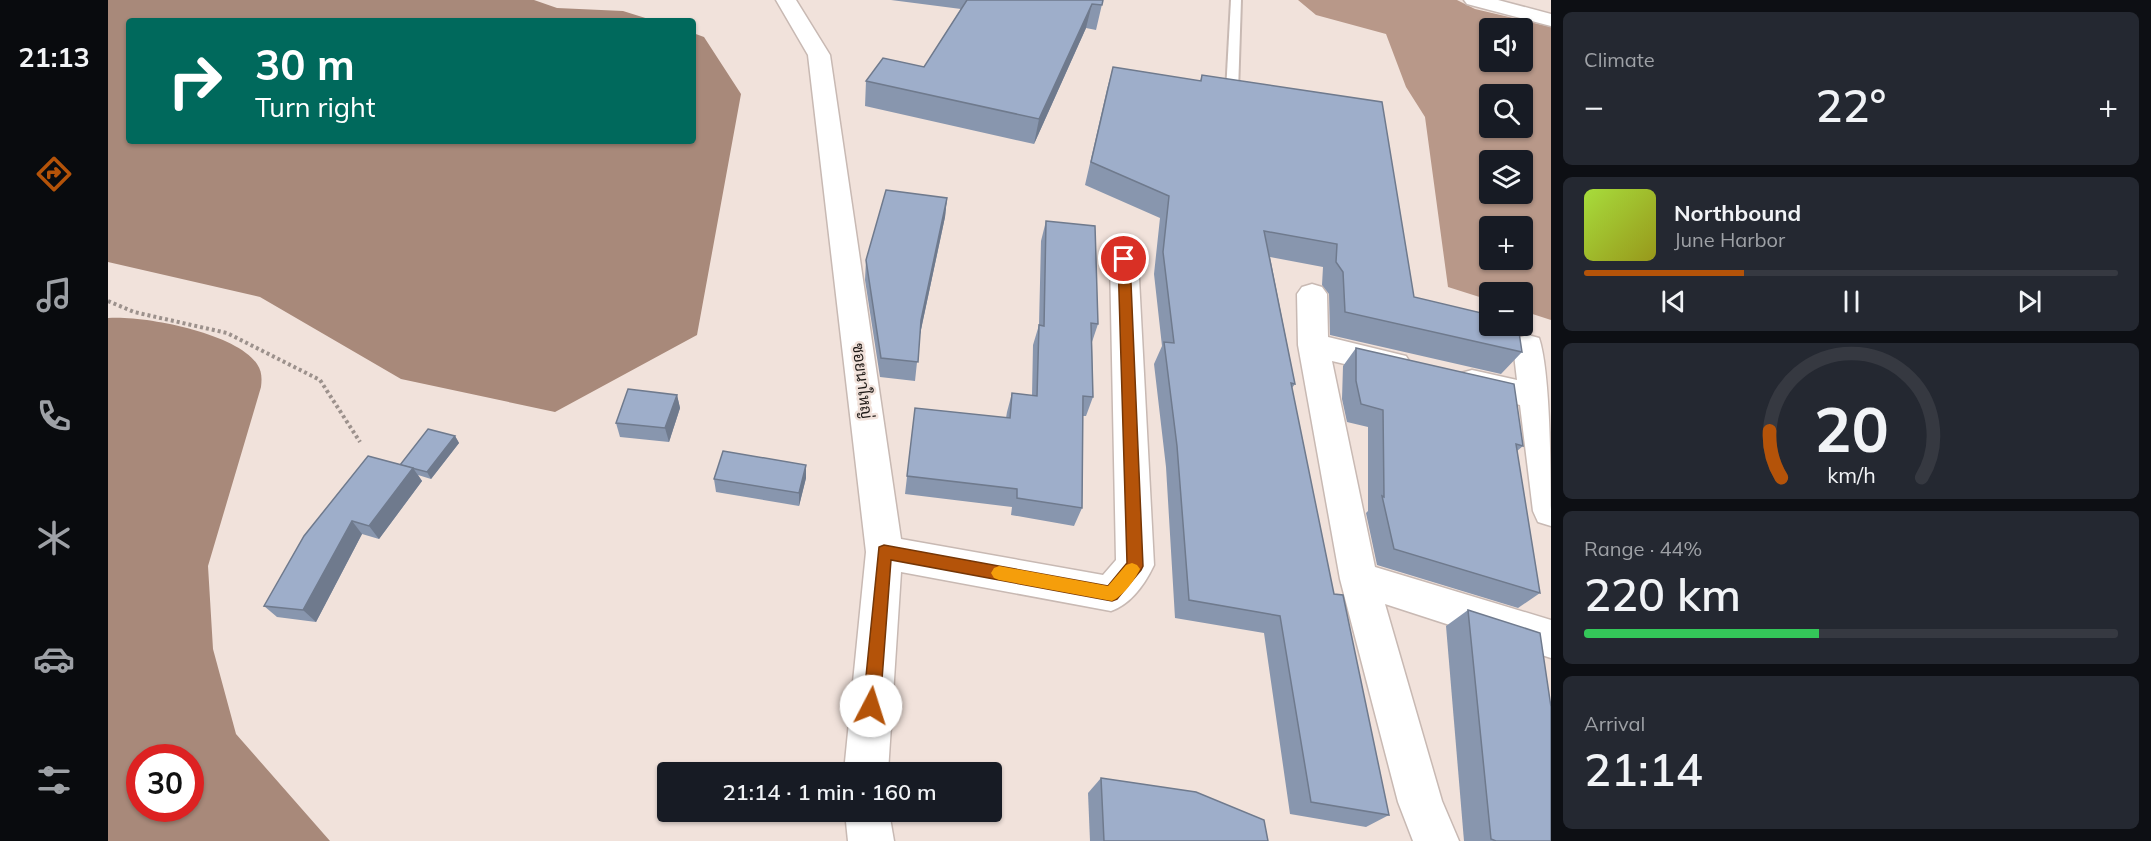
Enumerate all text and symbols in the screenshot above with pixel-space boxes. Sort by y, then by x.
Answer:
map controls [1479,18,1533,336]
button: sound [1479,18,1533,72]
text: 30 m [255,38,355,91]
text: 21:13 [18,40,90,74]
icon: right [156,42,234,120]
text: Climate [1584,47,1655,72]
text: 22° [1816,77,1886,133]
button: search [1479,84,1533,138]
text: − [1584,85,1604,126]
text: + [2098,85,2118,126]
text: Turn right [255,90,375,124]
button: layers [1479,150,1533,204]
icon: directions [33,153,75,195]
text: Northbound [1674,199,1801,227]
button: + [1479,216,1533,270]
text: June Harbor [1674,227,1785,252]
pin [1098,233,1149,284]
icon: arrive [1107,242,1140,275]
icon: music [33,274,75,316]
button: − [1479,282,1533,336]
icon: previous [1657,285,1690,318]
icon: pause [1835,285,1868,318]
icon: next [2013,285,2046,318]
street label: ซอยนาใหญ่ [848,342,879,420]
text: 20 [1814,389,1888,468]
icon: phone [33,395,75,437]
text: km/h [1827,461,1875,488]
icon: climate [33,517,75,559]
text: Range · 44% [1584,536,1702,561]
text: 220 km [1584,566,1741,622]
icon: car [33,638,75,680]
position arrow [839,674,903,738]
text: Arrival [1584,711,1645,736]
text: 21:14 [1584,741,1703,797]
speed limit sign: 30 [126,744,204,822]
icon: filters [33,759,75,801]
text: 21:14 · 1 min · 160 m [722,778,937,806]

